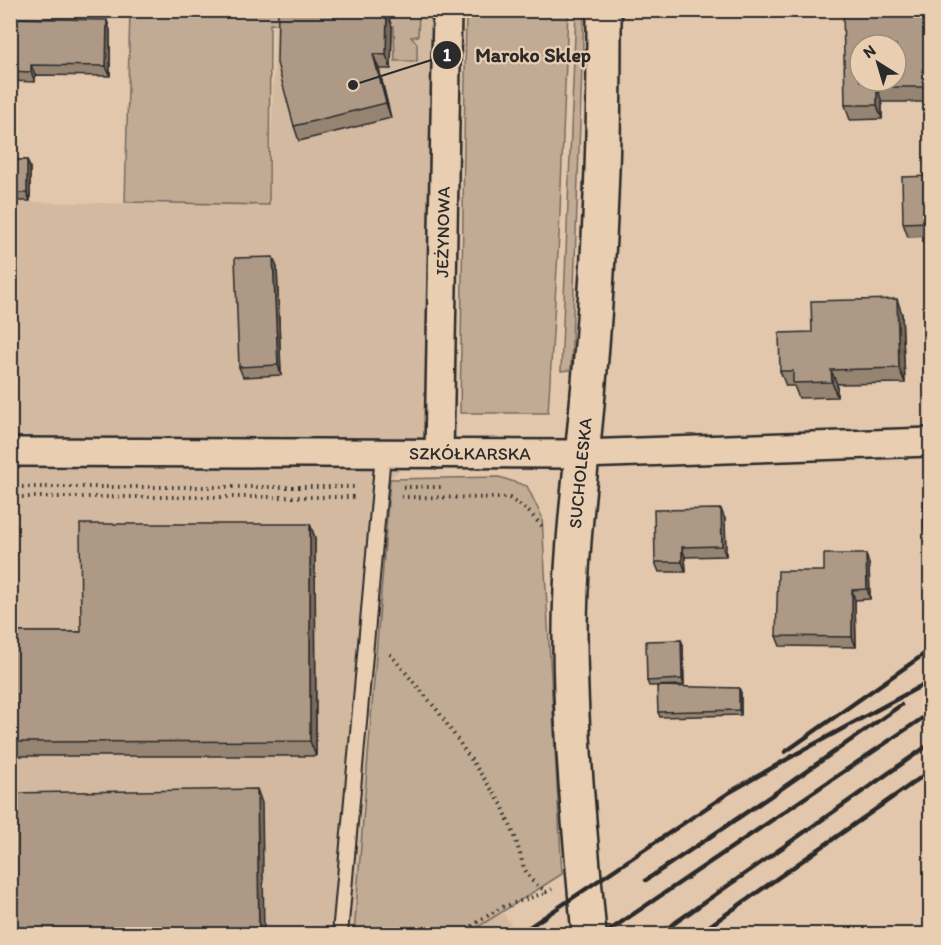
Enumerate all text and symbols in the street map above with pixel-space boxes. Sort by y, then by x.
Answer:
north arrow [848,33,908,93]
callout: Maroko Sklep [432,36,603,74]
text: N [859,41,879,62]
text: Maroko Sklep [475,43,591,68]
text: 1 [443,44,452,66]
street label: JEŻYNOWA [431,186,455,278]
street label: SUCHOLESKA [564,416,597,529]
street label: SZKÓŁKARSKA [409,442,531,465]

